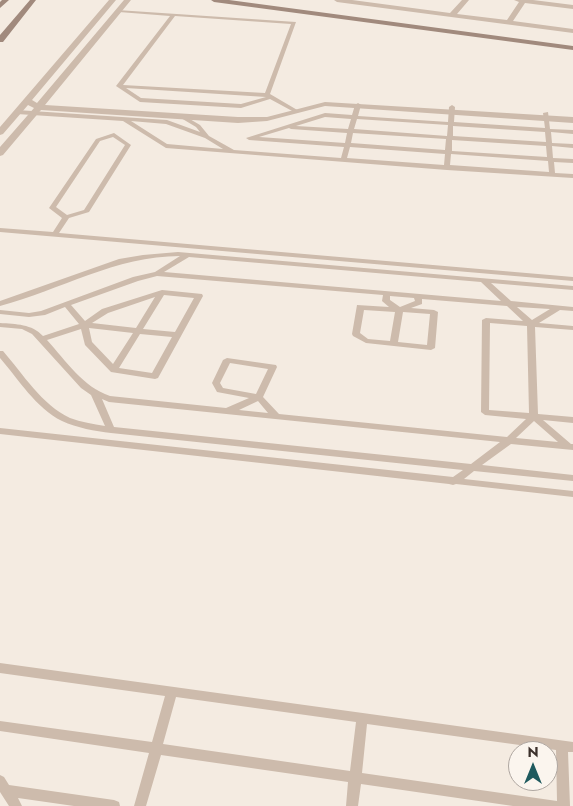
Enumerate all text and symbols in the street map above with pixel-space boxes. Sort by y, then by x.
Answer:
north arrow [508,741,558,791]
text: N [527,742,539,762]

